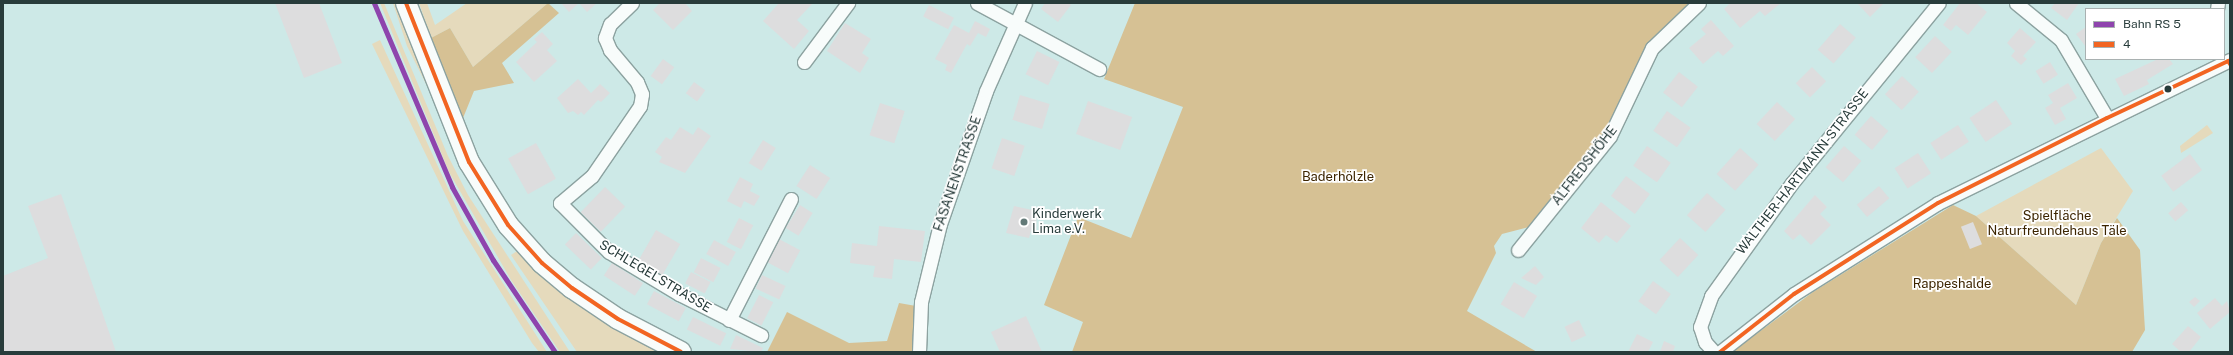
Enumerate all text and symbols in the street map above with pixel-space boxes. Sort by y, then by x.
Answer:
legend [2085,8,2225,60]
text: Bahn RS 5 [2123,17,2181,31]
text: 4 [2123,37,2131,51]
unlabelled marker [2163,84,2173,94]
street label: WALTHER-HARTMANN-STRASSE [1734,86,1872,258]
street label: FASANENSTRASSE [931,114,985,234]
street label: ALFREDSHÖHE [1549,123,1621,209]
park label: Baderhölzle [1302,169,1374,185]
place label: Kinderwerk Lima e.V. [1032,207,1102,238]
park label: Spielfläche Naturfreundehaus Täle [1987,209,2127,240]
marker: Kinderwerk Lima e.V. [1019,217,1029,227]
street label: SCHLEGELSTRASSE [596,237,714,317]
park label: Rappeshalde [1913,276,1991,292]

